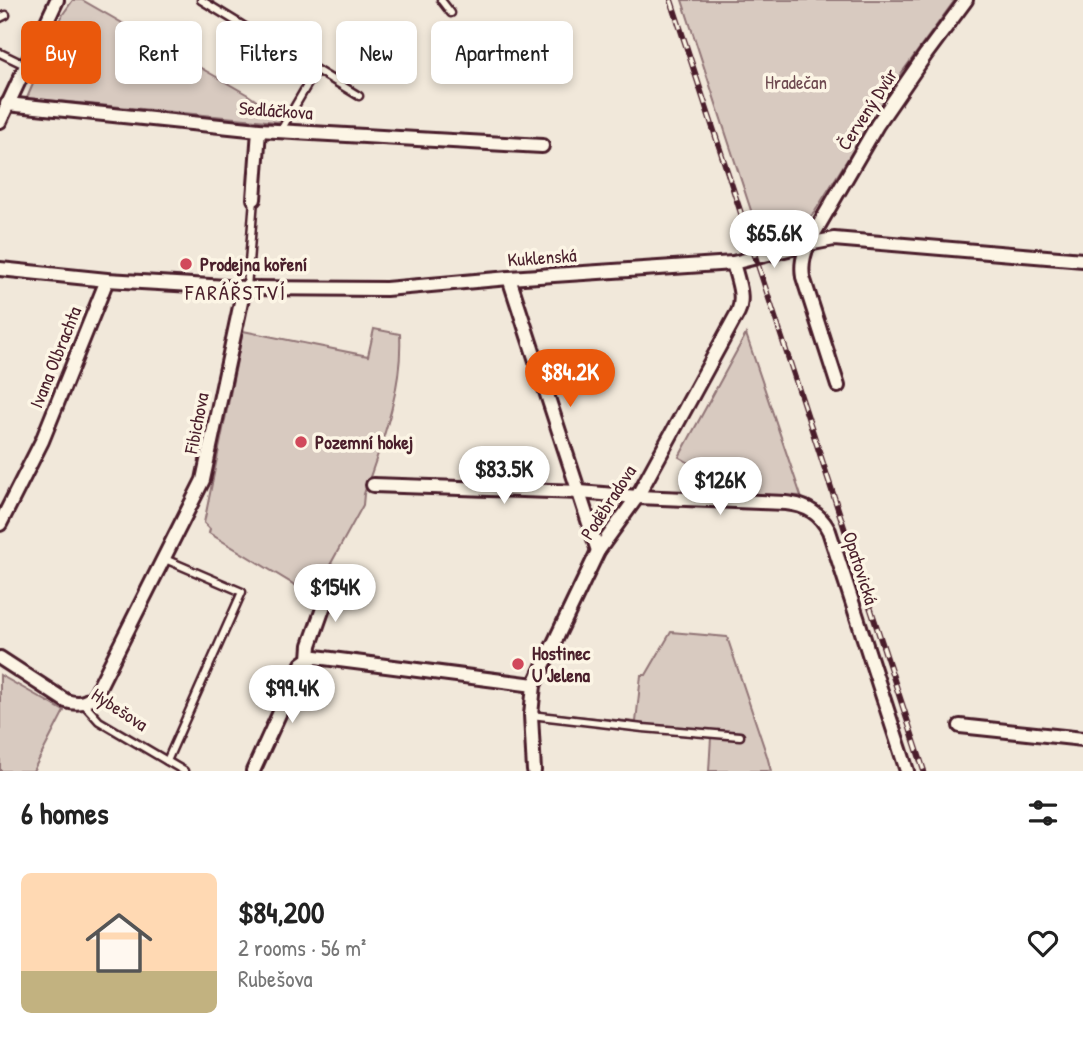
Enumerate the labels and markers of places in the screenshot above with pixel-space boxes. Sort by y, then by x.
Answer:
pin: $65.6K [717,210,831,270]
place label: Prodejna koření [200,251,307,277]
marker: Prodejna koření [178,256,194,272]
pin: $84.2K [513,350,627,409]
place label: Pozemní hokej [315,429,413,455]
marker: Pozemní hokej [293,434,309,450]
pin: $83.5K [447,447,561,506]
pin: $126K [671,458,769,517]
pin: $154K [286,564,384,624]
place label: Hostinec U Jelena [532,640,591,688]
marker: Hostinec U Jelena [510,656,526,672]
pin: $99.4K [235,666,349,725]

